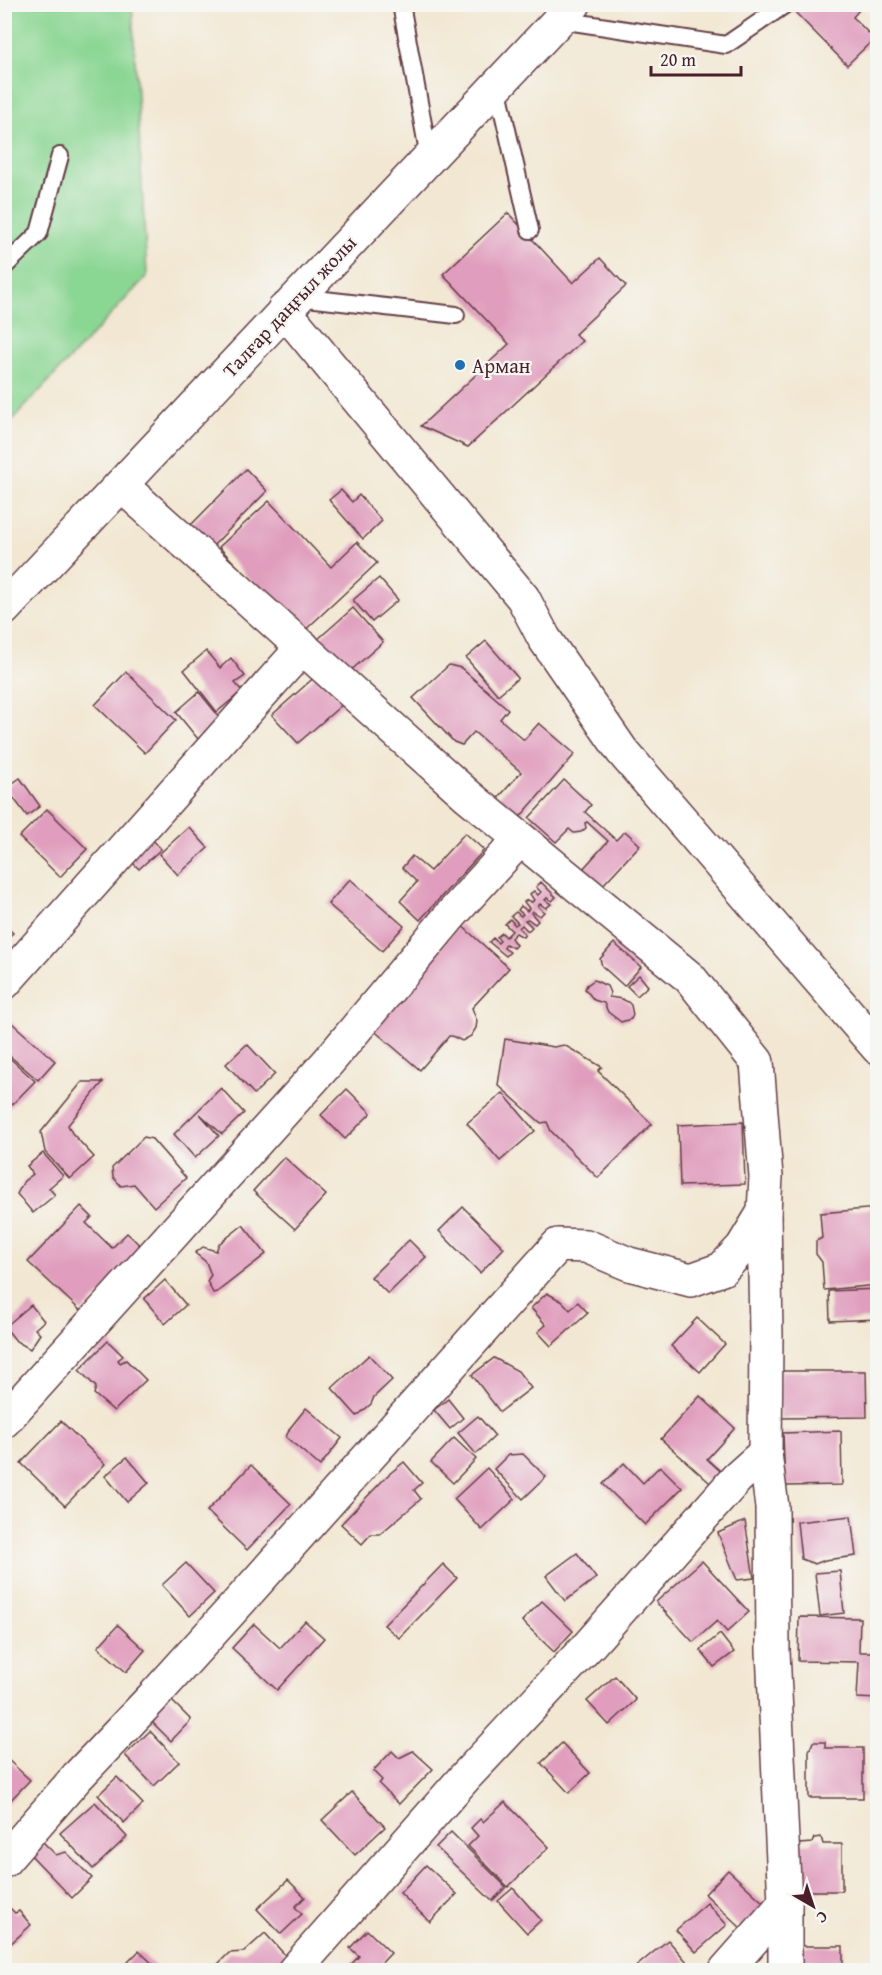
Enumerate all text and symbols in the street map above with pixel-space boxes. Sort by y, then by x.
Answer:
scale bar [651,39,741,77]
text: 20 m [660,46,696,73]
street label: Талғар даңғыл жолы [215,228,363,384]
place label: Арман [472,351,531,380]
marker: Арман [453,358,467,372]
north arrow [783,1876,843,1936]
text: С [811,1905,834,1930]

